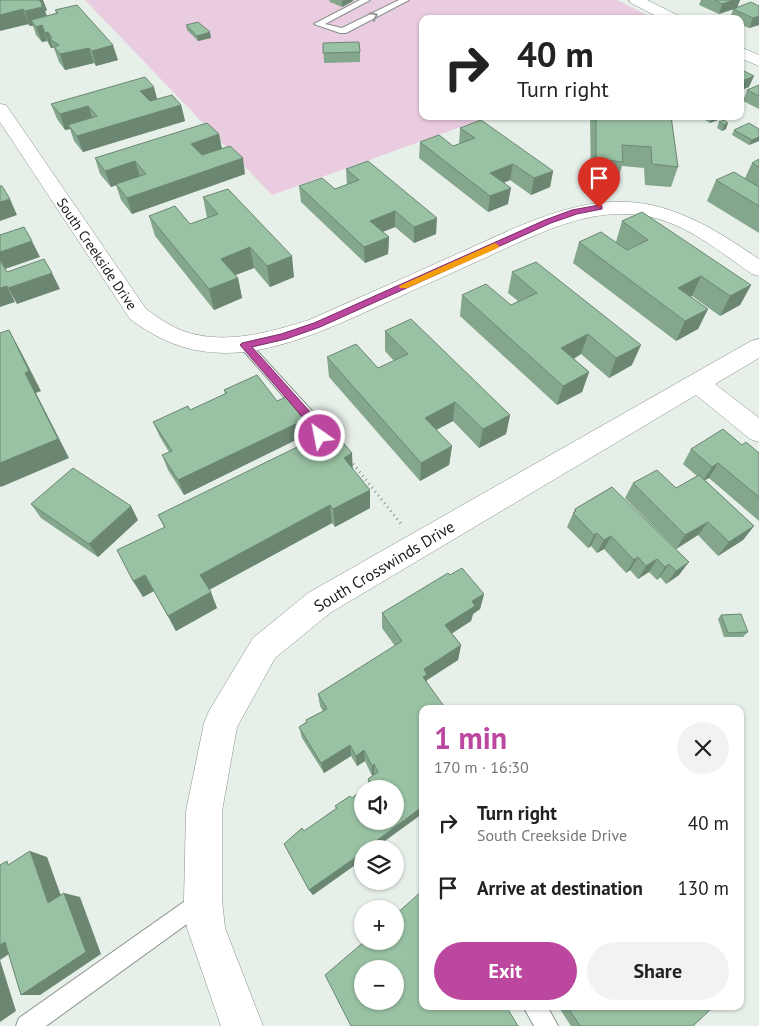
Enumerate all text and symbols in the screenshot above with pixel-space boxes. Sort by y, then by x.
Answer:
one-way arrow [369,12,378,22]
text: 40 m [517,31,594,77]
icon: right [434,35,499,100]
text: Turn right [517,75,609,103]
pin [578,157,620,208]
icon: arrive [585,164,613,192]
street label: South Creekside Drive [53,195,141,313]
position arrow [293,409,345,461]
street label: South Crosswinds Drive [310,516,458,616]
text: 1 min [434,718,507,757]
button: close [677,722,729,774]
text: 170 m · 16:30 [434,757,529,777]
map controls [354,780,404,1010]
button: sound [354,780,404,830]
text: Turn right [477,801,557,825]
icon: right [434,809,462,837]
text: 40 m [688,811,729,835]
text: South Creekside Drive [477,825,627,845]
button: layers [354,840,404,890]
icon: arrive [434,874,462,902]
text: Arrive at destination [477,876,643,900]
text: 130 m [677,876,729,900]
button: + [354,900,404,950]
button: Exit [434,942,577,1000]
button: Share [587,942,729,1000]
button: − [354,960,404,1010]

